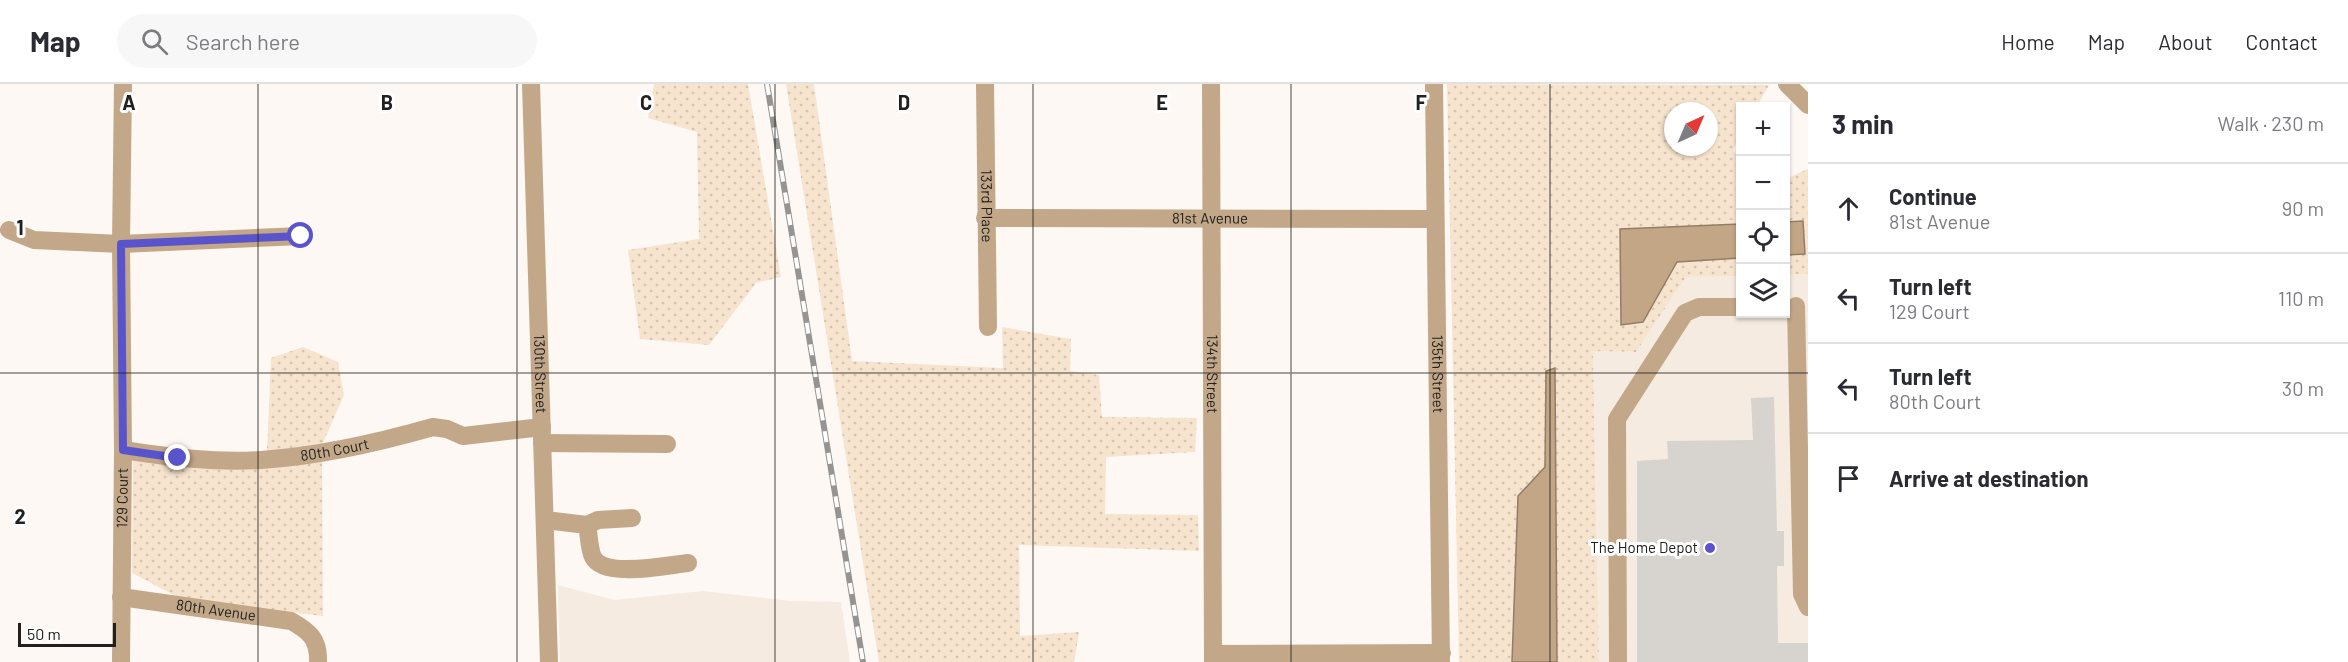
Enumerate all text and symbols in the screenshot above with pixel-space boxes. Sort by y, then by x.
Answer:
search box [117,14,537,68]
text: Map [30,24,81,58]
icon: search [138,25,171,58]
text: Search here [186,28,300,54]
text: Home [2001,29,2055,54]
text: Map [2088,29,2125,54]
text: About [2158,29,2213,54]
text: Contact [2246,29,2318,54]
text: A [122,90,136,114]
text: B [381,90,393,114]
text: C [640,90,652,114]
text: D [898,90,910,114]
text: E [1156,90,1168,114]
text: F [1415,90,1427,114]
north arrow [1664,102,1718,156]
map controls [1736,102,1790,318]
button: + [1736,102,1790,156]
text: 3 min [1832,108,1894,139]
text: Walk · 230 m [2218,111,2324,135]
button: − [1736,156,1790,210]
street label: 133rd Place [978,169,997,243]
text: Continue [1889,183,1977,209]
icon: ahead [1832,192,1865,225]
text: 90 m [2282,196,2324,220]
street label: 81st Avenue [1172,208,1248,227]
text: 81st Avenue [1889,209,1990,233]
button: locate [1736,210,1790,264]
text: 1 [16,215,24,239]
route start [287,222,313,248]
button: layers [1736,264,1790,318]
text: Turn left [1889,273,1972,299]
icon: left [1832,282,1865,315]
text: 110 m [2278,286,2324,310]
text: 129 Court [1889,299,1970,323]
street label: 130th Street [531,334,551,414]
street label: 134th Street [1204,335,1222,413]
street label: 135th Street [1429,335,1448,413]
text: Turn left [1889,363,1972,389]
icon: left [1832,372,1865,405]
text: 30 m [2282,376,2324,400]
text: 80th Court [1889,389,1981,413]
street label: 80th Court [299,434,370,464]
route end [164,444,190,470]
icon: arrive [1832,462,1865,495]
text: Arrive at destination [1889,465,2088,491]
street label: 129 Court [112,468,131,528]
text: 2 [14,504,26,528]
place label: The Home Depot [1590,538,1698,556]
marker: The Home Depot [1703,541,1717,555]
street label: 80th Avenue [175,595,257,624]
scale bar [18,620,116,648]
text: 50 m [27,624,61,643]

